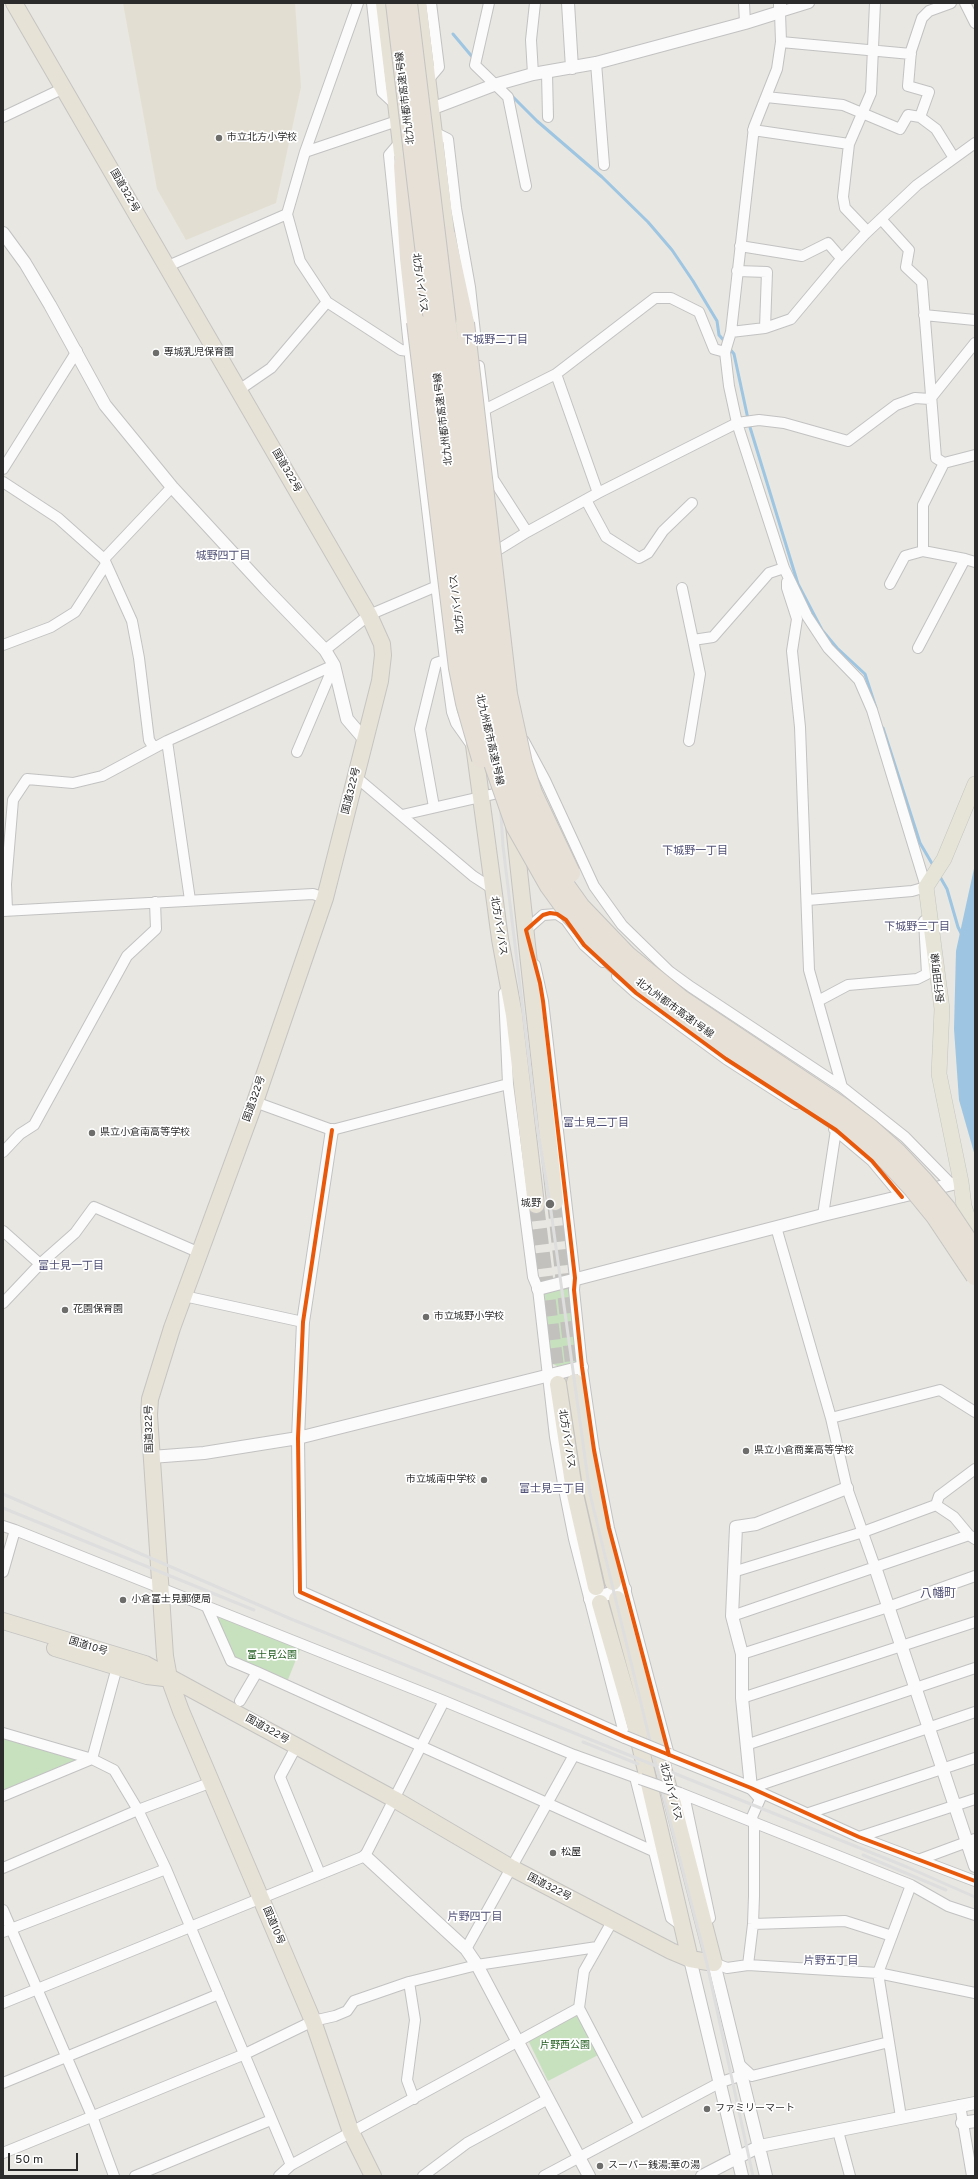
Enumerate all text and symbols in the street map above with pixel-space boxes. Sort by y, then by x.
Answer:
street label: 北九州都市高速1号線 [394,51,418,145]
place label: 市立北方小学校 [227,132,297,144]
marker: 市立北方小学校 [214,133,224,143]
street label: 国道322号 [107,167,141,215]
street label: 北方バイパス [409,252,429,314]
district label: 下城野二丁目 [462,334,528,348]
place label: 専城乳児保育園 [164,347,234,359]
marker: 専城乳児保育園 [151,348,161,358]
street label: 北九州都市高速1号線 [432,372,456,466]
street label: 国道322号 [269,447,303,495]
district label: 城野四丁目 [196,550,250,564]
street label: 北方バイパス [448,573,468,635]
street label: 北九州都市高速1号線 [473,693,505,787]
street label: 国道322号 [340,766,364,816]
district label: 下城野一丁目 [662,845,728,859]
street label: 北方バイパス [487,895,509,957]
district label: 下城野三丁目 [884,921,950,935]
street label: 長行田町線 [930,952,948,1004]
street label: 北九州都市高速1号線 [633,977,715,1041]
street label: 国道322号 [242,1074,268,1124]
district label: 富士見二丁目 [563,1117,629,1131]
place label: 県立小倉南高等学校 [100,1127,190,1139]
marker: 県立小倉南高等学校 [87,1128,97,1138]
place label: 城野 [521,1198,541,1210]
marker: 城野 [544,1198,556,1210]
district label: 富士見一丁目 [38,1260,104,1274]
place label: 花園保育園 [73,1304,123,1316]
marker: 花園保育園 [60,1305,70,1315]
place label: 市立城野小学校 [434,1311,504,1323]
marker: 市立城野小学校 [421,1312,431,1322]
street label: 国道322号 [144,1405,156,1453]
street label: 北方バイパス [555,1408,577,1470]
place label: 県立小倉商業高等学校 [754,1445,854,1457]
marker: 県立小倉商業高等学校 [741,1446,751,1456]
place label: 市立城南中学校 [406,1474,476,1486]
marker: 市立城南中学校 [479,1475,489,1485]
district label: 富士見三丁目 [519,1483,585,1497]
district label: 八幡町 [920,1588,956,1602]
place label: 小倉富士見郵便局 [131,1594,211,1606]
marker: 小倉富士見郵便局 [118,1595,128,1605]
street label: 国道10号 [67,1635,109,1659]
park label: 富士見公園 [247,1650,297,1662]
street label: 国道322号 [243,1713,291,1747]
street label: 北方バイパス [656,1761,684,1823]
place label: 松屋 [561,1847,581,1859]
marker: 松屋 [548,1848,558,1858]
street label: 国道322号 [525,1872,573,1904]
street label: 国道10号 [260,1905,286,1947]
district label: 片野四丁目 [448,1911,502,1925]
district label: 片野五丁目 [804,1955,858,1969]
park label: 片野西公園 [540,2040,590,2052]
place label: ファミリーマート [715,2103,795,2115]
marker: ファミリーマート [702,2104,712,2114]
scale bar [10,2145,80,2171]
text: 50 m [15,2152,43,2168]
place label: スーパー銭湯;華の湯 [608,2160,700,2172]
marker: スーパー銭湯;華の湯 [595,2161,605,2171]

